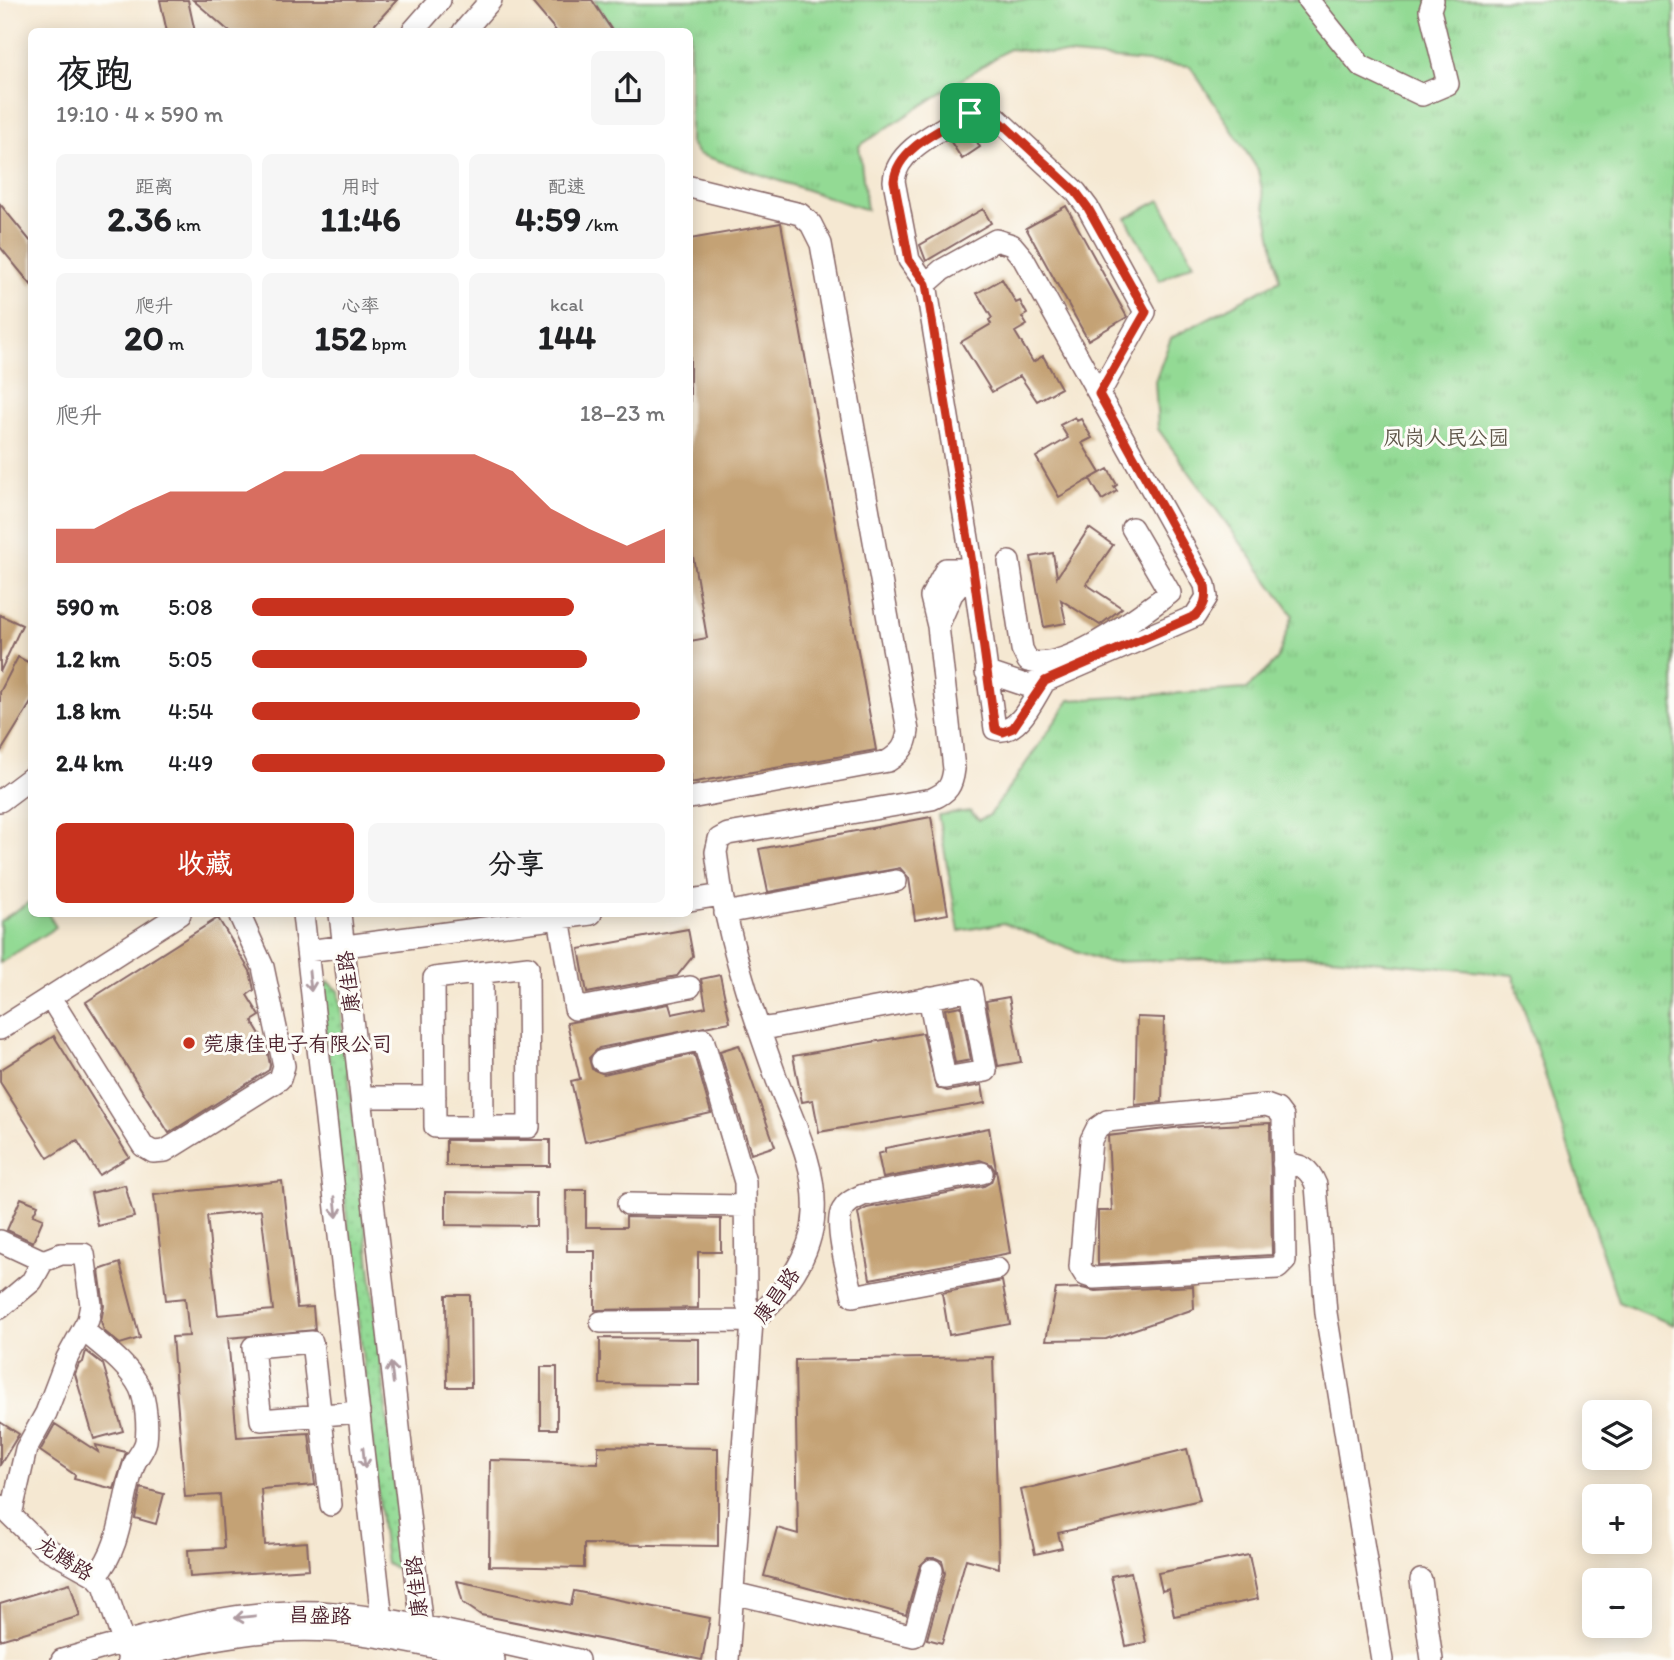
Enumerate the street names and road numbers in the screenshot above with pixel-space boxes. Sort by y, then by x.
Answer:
street label: 康佳路 [332,949,364,1015]
street label: 康昌路 [747,1262,805,1328]
street label: 龙腾路 [32,1530,98,1586]
street label: 康佳路 [400,1554,432,1620]
street label: 昌盛路 [288,1601,352,1629]

